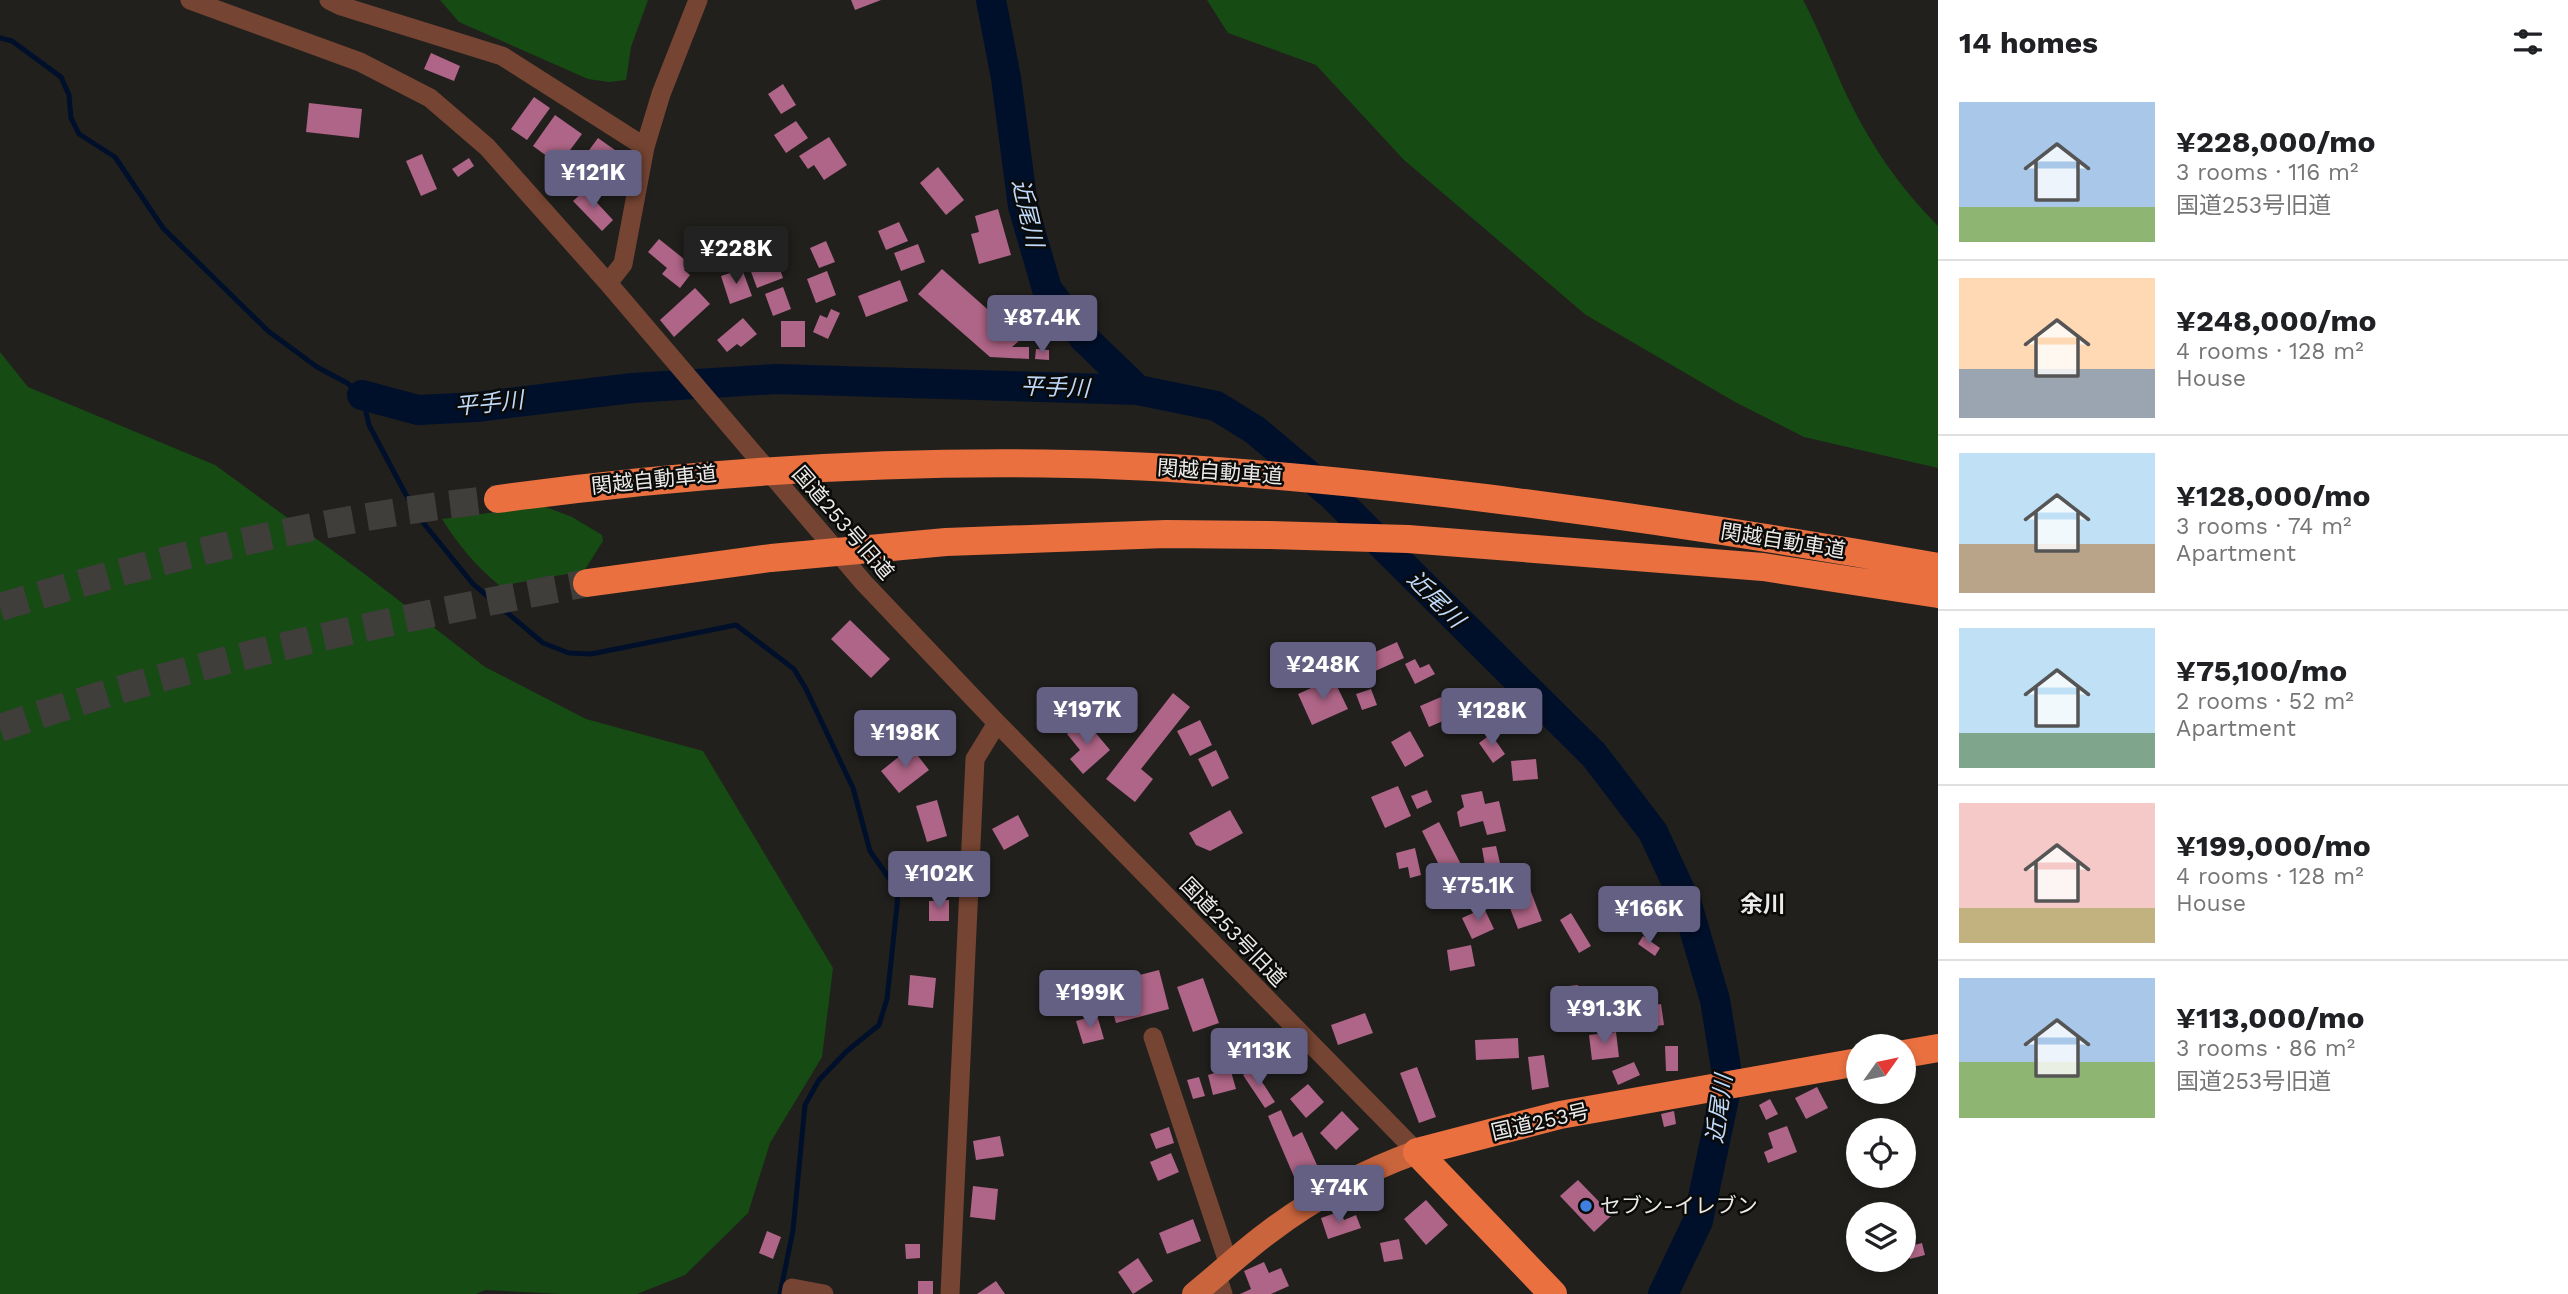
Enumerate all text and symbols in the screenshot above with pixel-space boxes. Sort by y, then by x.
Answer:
icon: filters [2509,23,2547,61]
text: 14 homes [1959,25,2098,60]
text: ¥228,000/mo [2176,124,2375,159]
icon: home [2015,130,2099,214]
pin: ¥121K [544,150,642,210]
text: ¥121K [561,159,625,186]
text: 3 rooms · 116 m² [2176,159,2358,186]
water label: 近尾川 [1007,176,1049,253]
text: 国道253号旧道 [2176,192,2331,219]
pin: ¥228K [687,226,785,286]
text: ¥228K [699,235,773,262]
pin: ¥87.4K [985,296,1099,355]
text: ¥248,000/mo [2176,303,2377,338]
text: ¥87.4K [1003,304,1081,331]
icon: home [2015,306,2099,390]
text: 4 rooms · 128 m² [2176,338,2364,365]
text: House [2176,365,2246,392]
water label: 平手川 [1020,373,1093,402]
water label: 平手川 [453,386,528,421]
street label: 関越自動車道 [1156,455,1284,488]
street label: 関越自動車道 [590,460,718,499]
street label: 国道253号旧道 [787,461,899,584]
text: ¥128,000/mo [2176,478,2371,513]
icon: home [2015,481,2099,565]
text: 3 rooms · 74 m² [2176,513,2351,540]
street label: 関越自動車道 [1719,518,1847,563]
text: Apartment [2176,540,2296,567]
water label: 近尾川 [1402,565,1472,635]
pin: ¥248K [1274,642,1372,702]
text: ¥248K [1286,651,1360,678]
text: ¥75,100/mo [2176,653,2347,688]
icon: home [2015,656,2099,740]
pin: ¥197K [1038,688,1136,747]
pin: ¥128K [1443,688,1541,748]
text: 2 rooms · 52 m² [2176,688,2354,715]
text: ¥197K [1053,696,1121,723]
text: ¥128K [1457,697,1527,724]
pin: ¥198K [856,710,954,770]
text: Apartment [2176,715,2296,742]
text: ¥198K [870,719,940,746]
text: ¥199,000/mo [2176,828,2371,863]
icon: home [2015,831,2099,915]
pin: ¥102K [890,852,988,911]
text: ¥102K [904,860,974,887]
text: 4 rooms · 128 m² [2176,863,2364,890]
pin: ¥75.1K [1421,864,1535,923]
street label: 国道253号旧道 [1175,872,1292,991]
text: ¥75.1K [1442,872,1514,899]
pin: ¥166K [1600,886,1698,946]
text: House [2176,890,2246,917]
district label: 余川 [1740,891,1786,918]
text: ¥166K [1614,895,1684,922]
pin: ¥199K [1041,970,1139,1030]
text: ¥199K [1055,979,1125,1006]
pin: ¥91.3K [1547,986,1661,1046]
text: ¥91.3K [1566,995,1642,1022]
text: ¥113,000/mo [2176,1000,2365,1035]
icon: home [2015,1006,2099,1090]
pin: ¥113K [1210,1028,1308,1088]
north arrow [1846,1034,1916,1104]
map controls [1846,1034,1916,1272]
text: 3 rooms · 86 m² [2176,1035,2355,1062]
text: ¥113K [1227,1037,1291,1064]
text: 国道253号旧道 [2176,1068,2331,1095]
water label: 近尾川 [1701,1070,1738,1145]
street label: 国道253号 [1488,1098,1591,1145]
button: locate [1846,1118,1916,1188]
pin: ¥74K [1298,1166,1380,1225]
text: ¥74K [1310,1174,1368,1201]
place label: セブン-イレブン [1600,1193,1758,1218]
marker: セブン-イレブン [1578,1198,1594,1214]
button: layers [1846,1202,1916,1272]

